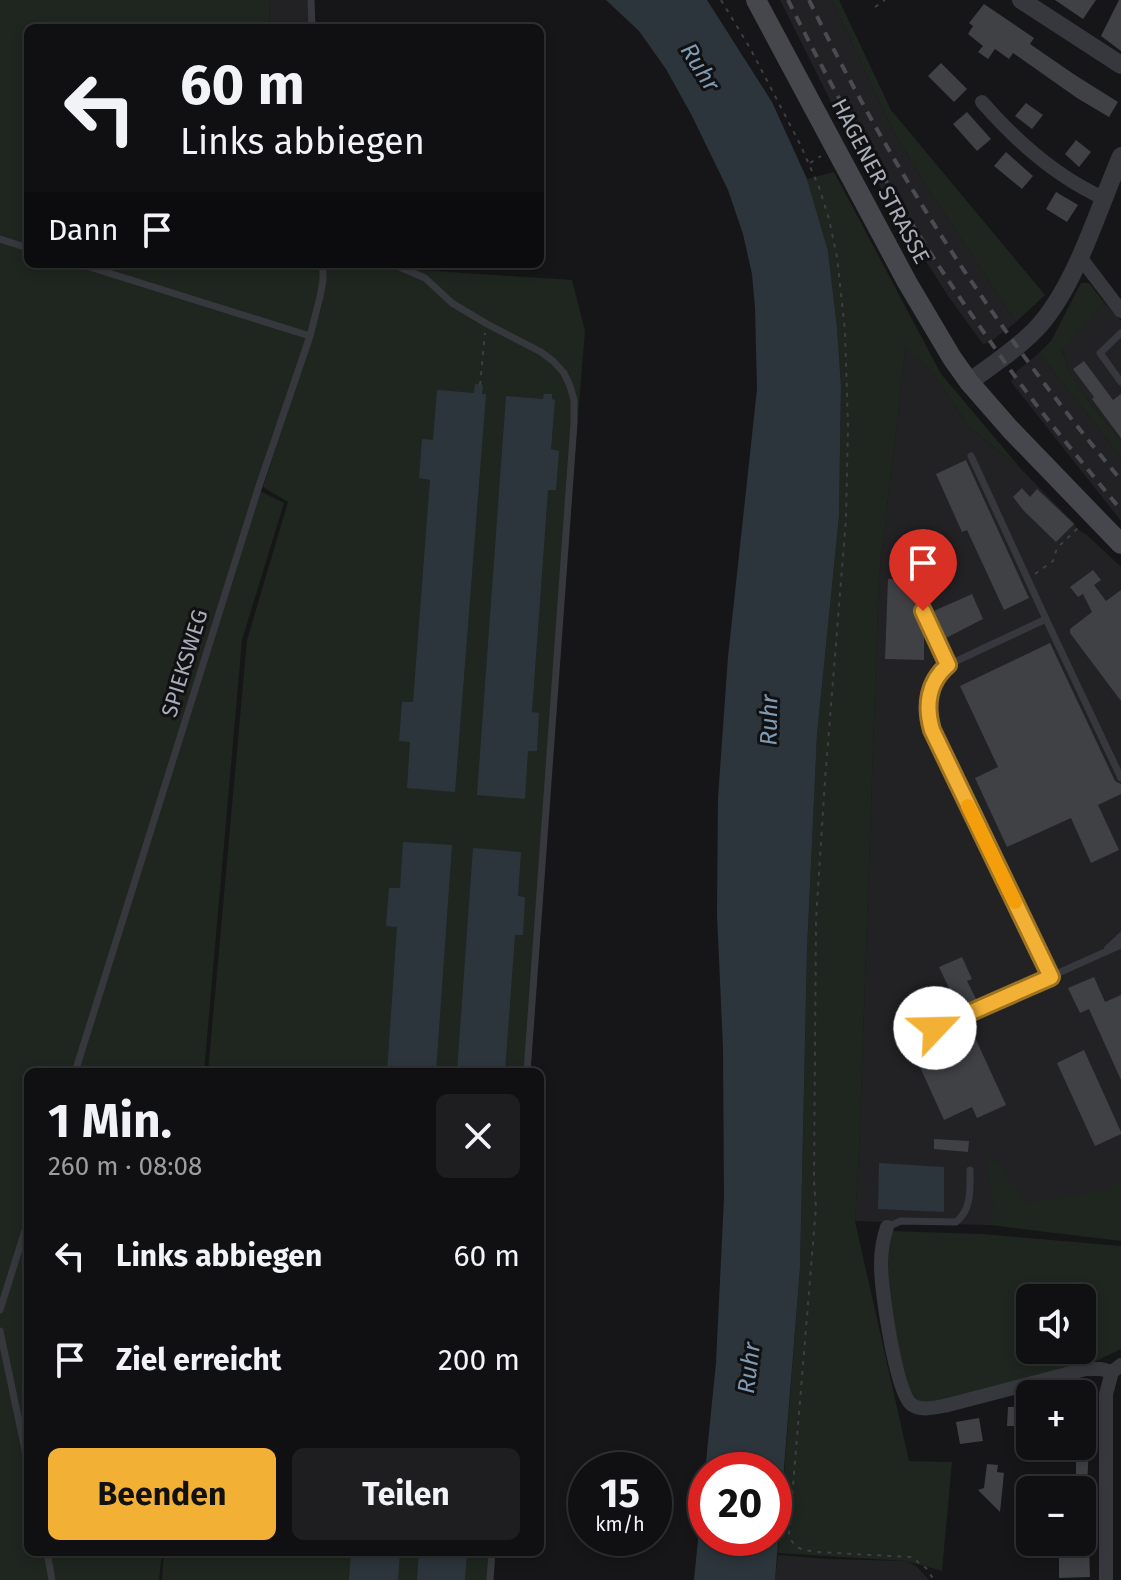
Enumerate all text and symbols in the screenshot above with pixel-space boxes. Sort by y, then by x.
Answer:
water label: Ruhr [675,38,726,97]
text: 60 m [180,52,305,119]
icon: left [48,56,152,160]
street label: HAGENER STRASSE [826,94,935,268]
text: Links abbiegen [180,120,425,164]
icon: arrive [135,208,179,252]
text: Dann [48,212,119,248]
pin [889,529,957,611]
icon: arrive [901,541,945,585]
street label: SPIEKSWEG [155,606,214,720]
water label: Ruhr [755,693,783,746]
position arrow [893,986,977,1070]
text: 1 Min. [48,1092,172,1150]
button: close [436,1094,520,1178]
text: 260 m · 08:08 [48,1151,202,1182]
icon: left [48,1234,92,1278]
text: Links abbiegen [116,1238,322,1274]
text: 60 m [454,1238,520,1274]
map controls [1016,1284,1096,1556]
button: sound [1016,1284,1096,1364]
icon: arrive [48,1338,92,1382]
water label: Ruhr [732,1340,766,1395]
text: Ziel erreicht [116,1342,281,1378]
text: 200 m [438,1342,520,1378]
button: + [1016,1380,1096,1460]
button: Beenden [48,1448,276,1540]
button: Teilen [292,1448,520,1540]
speed limit sign: 20 [688,1452,792,1556]
text: 15 [600,1470,640,1518]
button: − [1016,1476,1096,1556]
text: km/h [595,1512,645,1536]

